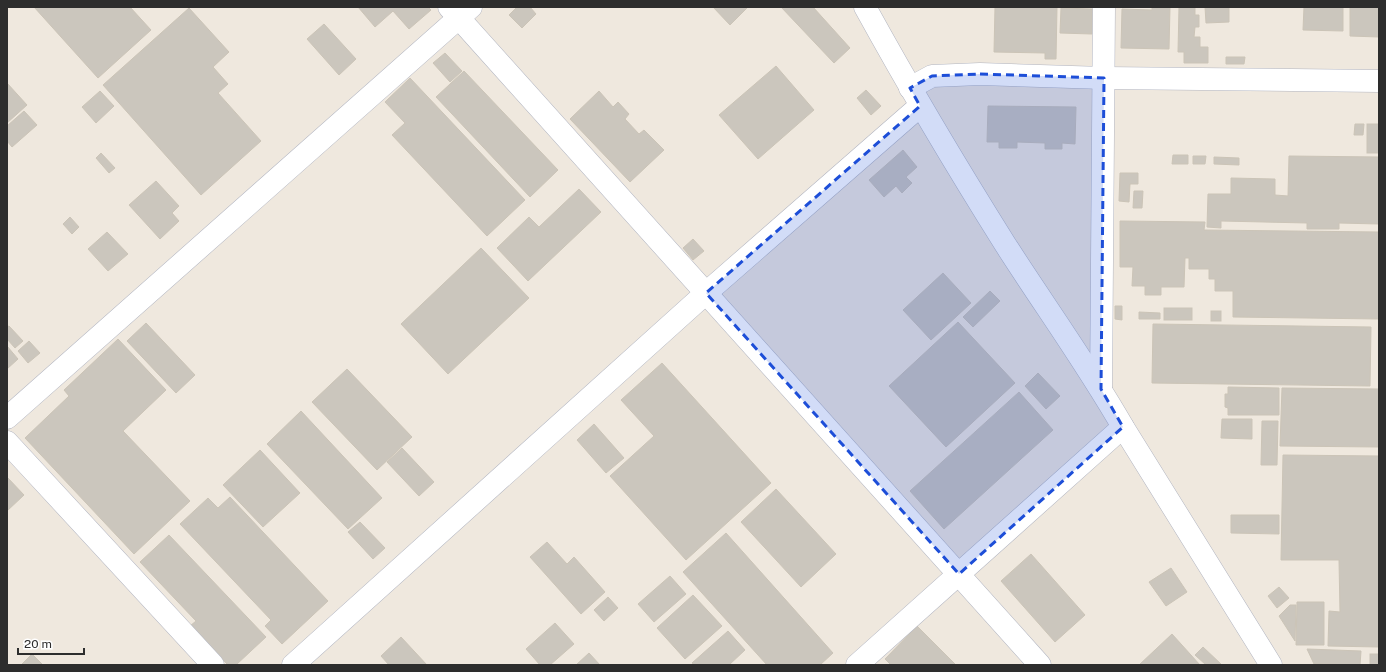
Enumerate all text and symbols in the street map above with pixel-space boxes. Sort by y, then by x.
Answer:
scale bar [18,630,84,656]
text: 20 m [24,637,52,651]

